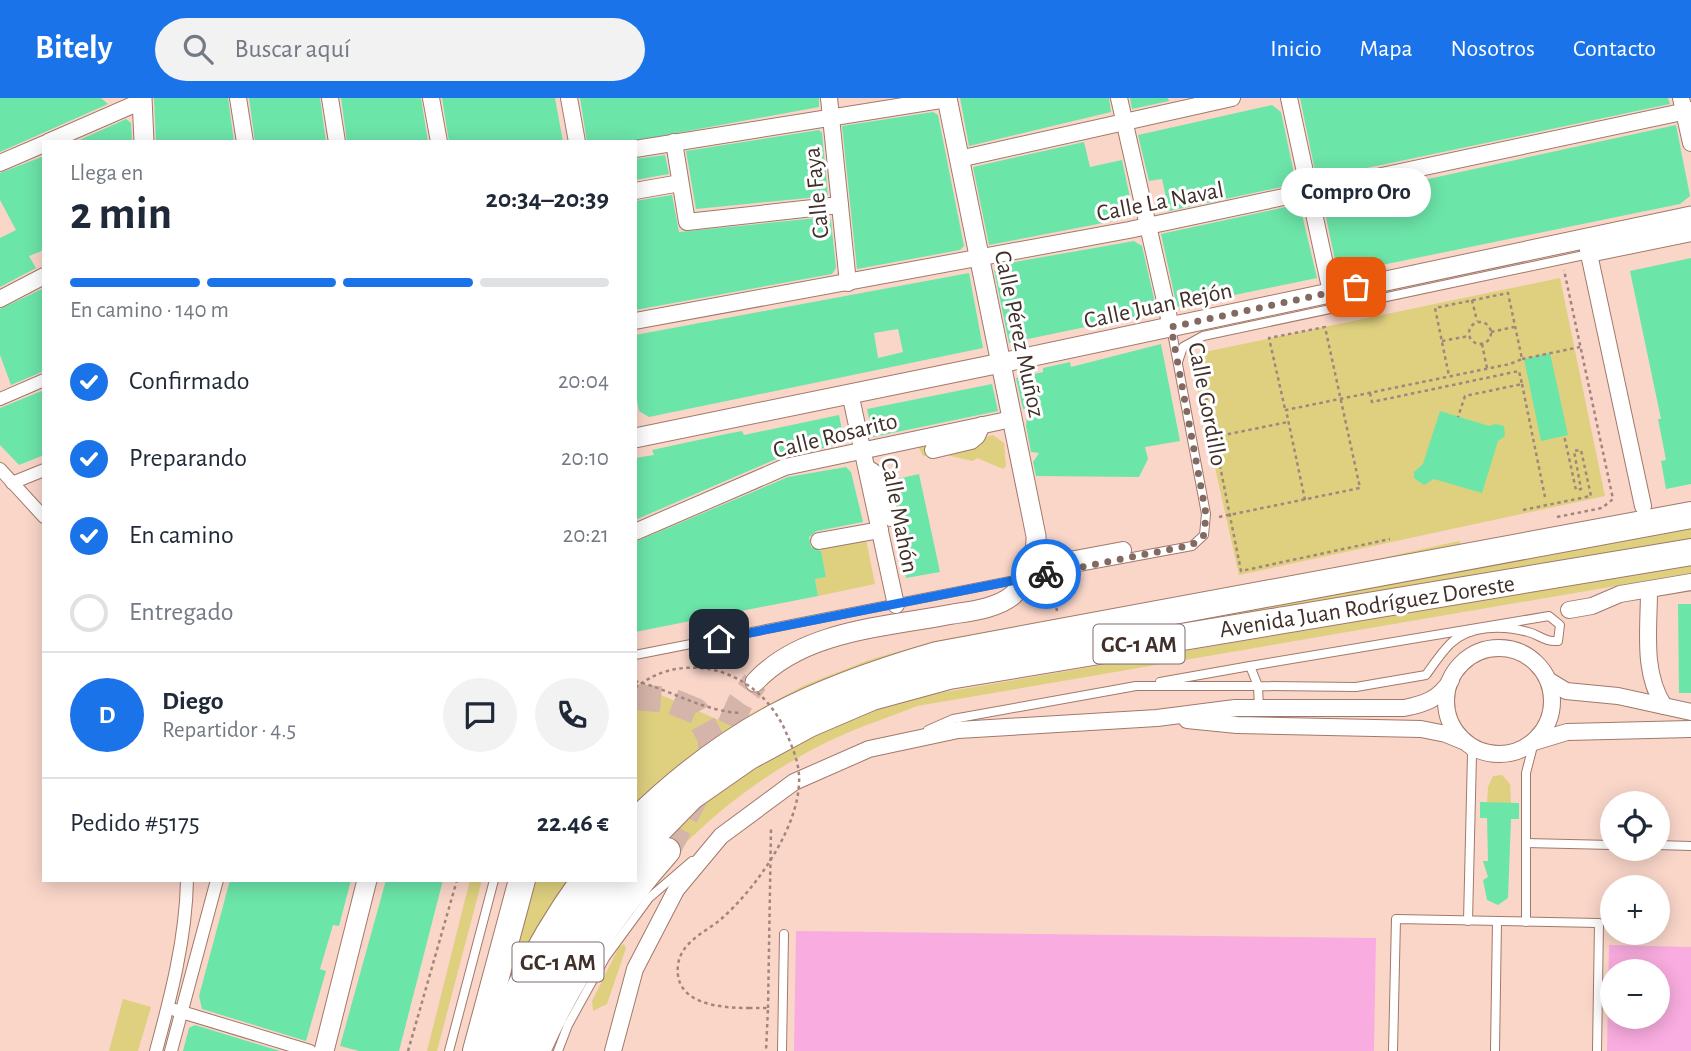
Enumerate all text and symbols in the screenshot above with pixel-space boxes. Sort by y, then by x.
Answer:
search box [155,18,645,81]
icon: search [179,30,217,68]
text: Bitely [35,32,113,65]
text: Buscar aquí [235,36,350,62]
text: Inicio [1270,37,1321,61]
text: Mapa [1359,37,1413,61]
text: Nosotros [1451,37,1535,61]
text: Contacto [1573,37,1656,61]
street label: Calle Faya [800,146,834,240]
text: Llega en [70,162,143,185]
callout: Compro Oro [1281,168,1431,217]
street label: Calle La Naval [1095,178,1226,226]
text: Compro Oro [1301,181,1411,204]
text: 20:34–20:39 [485,186,609,212]
text: 2 min [70,191,172,237]
street label: Calle Pérez Muñoz [990,249,1048,420]
pin [1326,257,1386,317]
icon: bag [1337,268,1375,306]
street label: Calle Juan Rejón [1082,279,1234,333]
text: En camino · 140 m [70,299,229,322]
street label: Calle Gordillo [1183,340,1231,468]
icon: check [70,363,108,401]
text: Confirmado [129,368,250,394]
text: 20:04 [558,370,609,393]
street label: Calle Rosarito [771,409,900,463]
icon: check [70,440,108,478]
text: Preparando [129,445,247,471]
text: 20:10 [561,447,609,470]
street label: Calle Mahón [876,456,922,575]
icon: check [70,517,108,555]
text: En camino [129,522,234,548]
text: 20:21 [563,524,609,547]
courier [1011,539,1081,609]
icon: bike [1027,555,1065,593]
street label: Avenida Juan Rodríguez Doreste [1218,572,1517,642]
text: Entregado [129,599,234,625]
pin [689,609,749,669]
icon: home [700,620,738,658]
road number: GC-1 AM [1094,624,1184,664]
button: chat [443,678,517,752]
button: phone [535,678,609,752]
text: Diego [162,688,224,714]
text: D [98,702,116,728]
text: Repartidor · 4.5 [162,719,296,742]
map controls [1600,791,1670,1029]
button: locate [1600,791,1670,861]
text: Pedido #5175 [70,810,200,836]
text: 22.46 € [537,810,609,836]
button: + [1600,875,1670,945]
road number: GC-1 AM [512,942,604,982]
button: − [1600,959,1670,1029]

